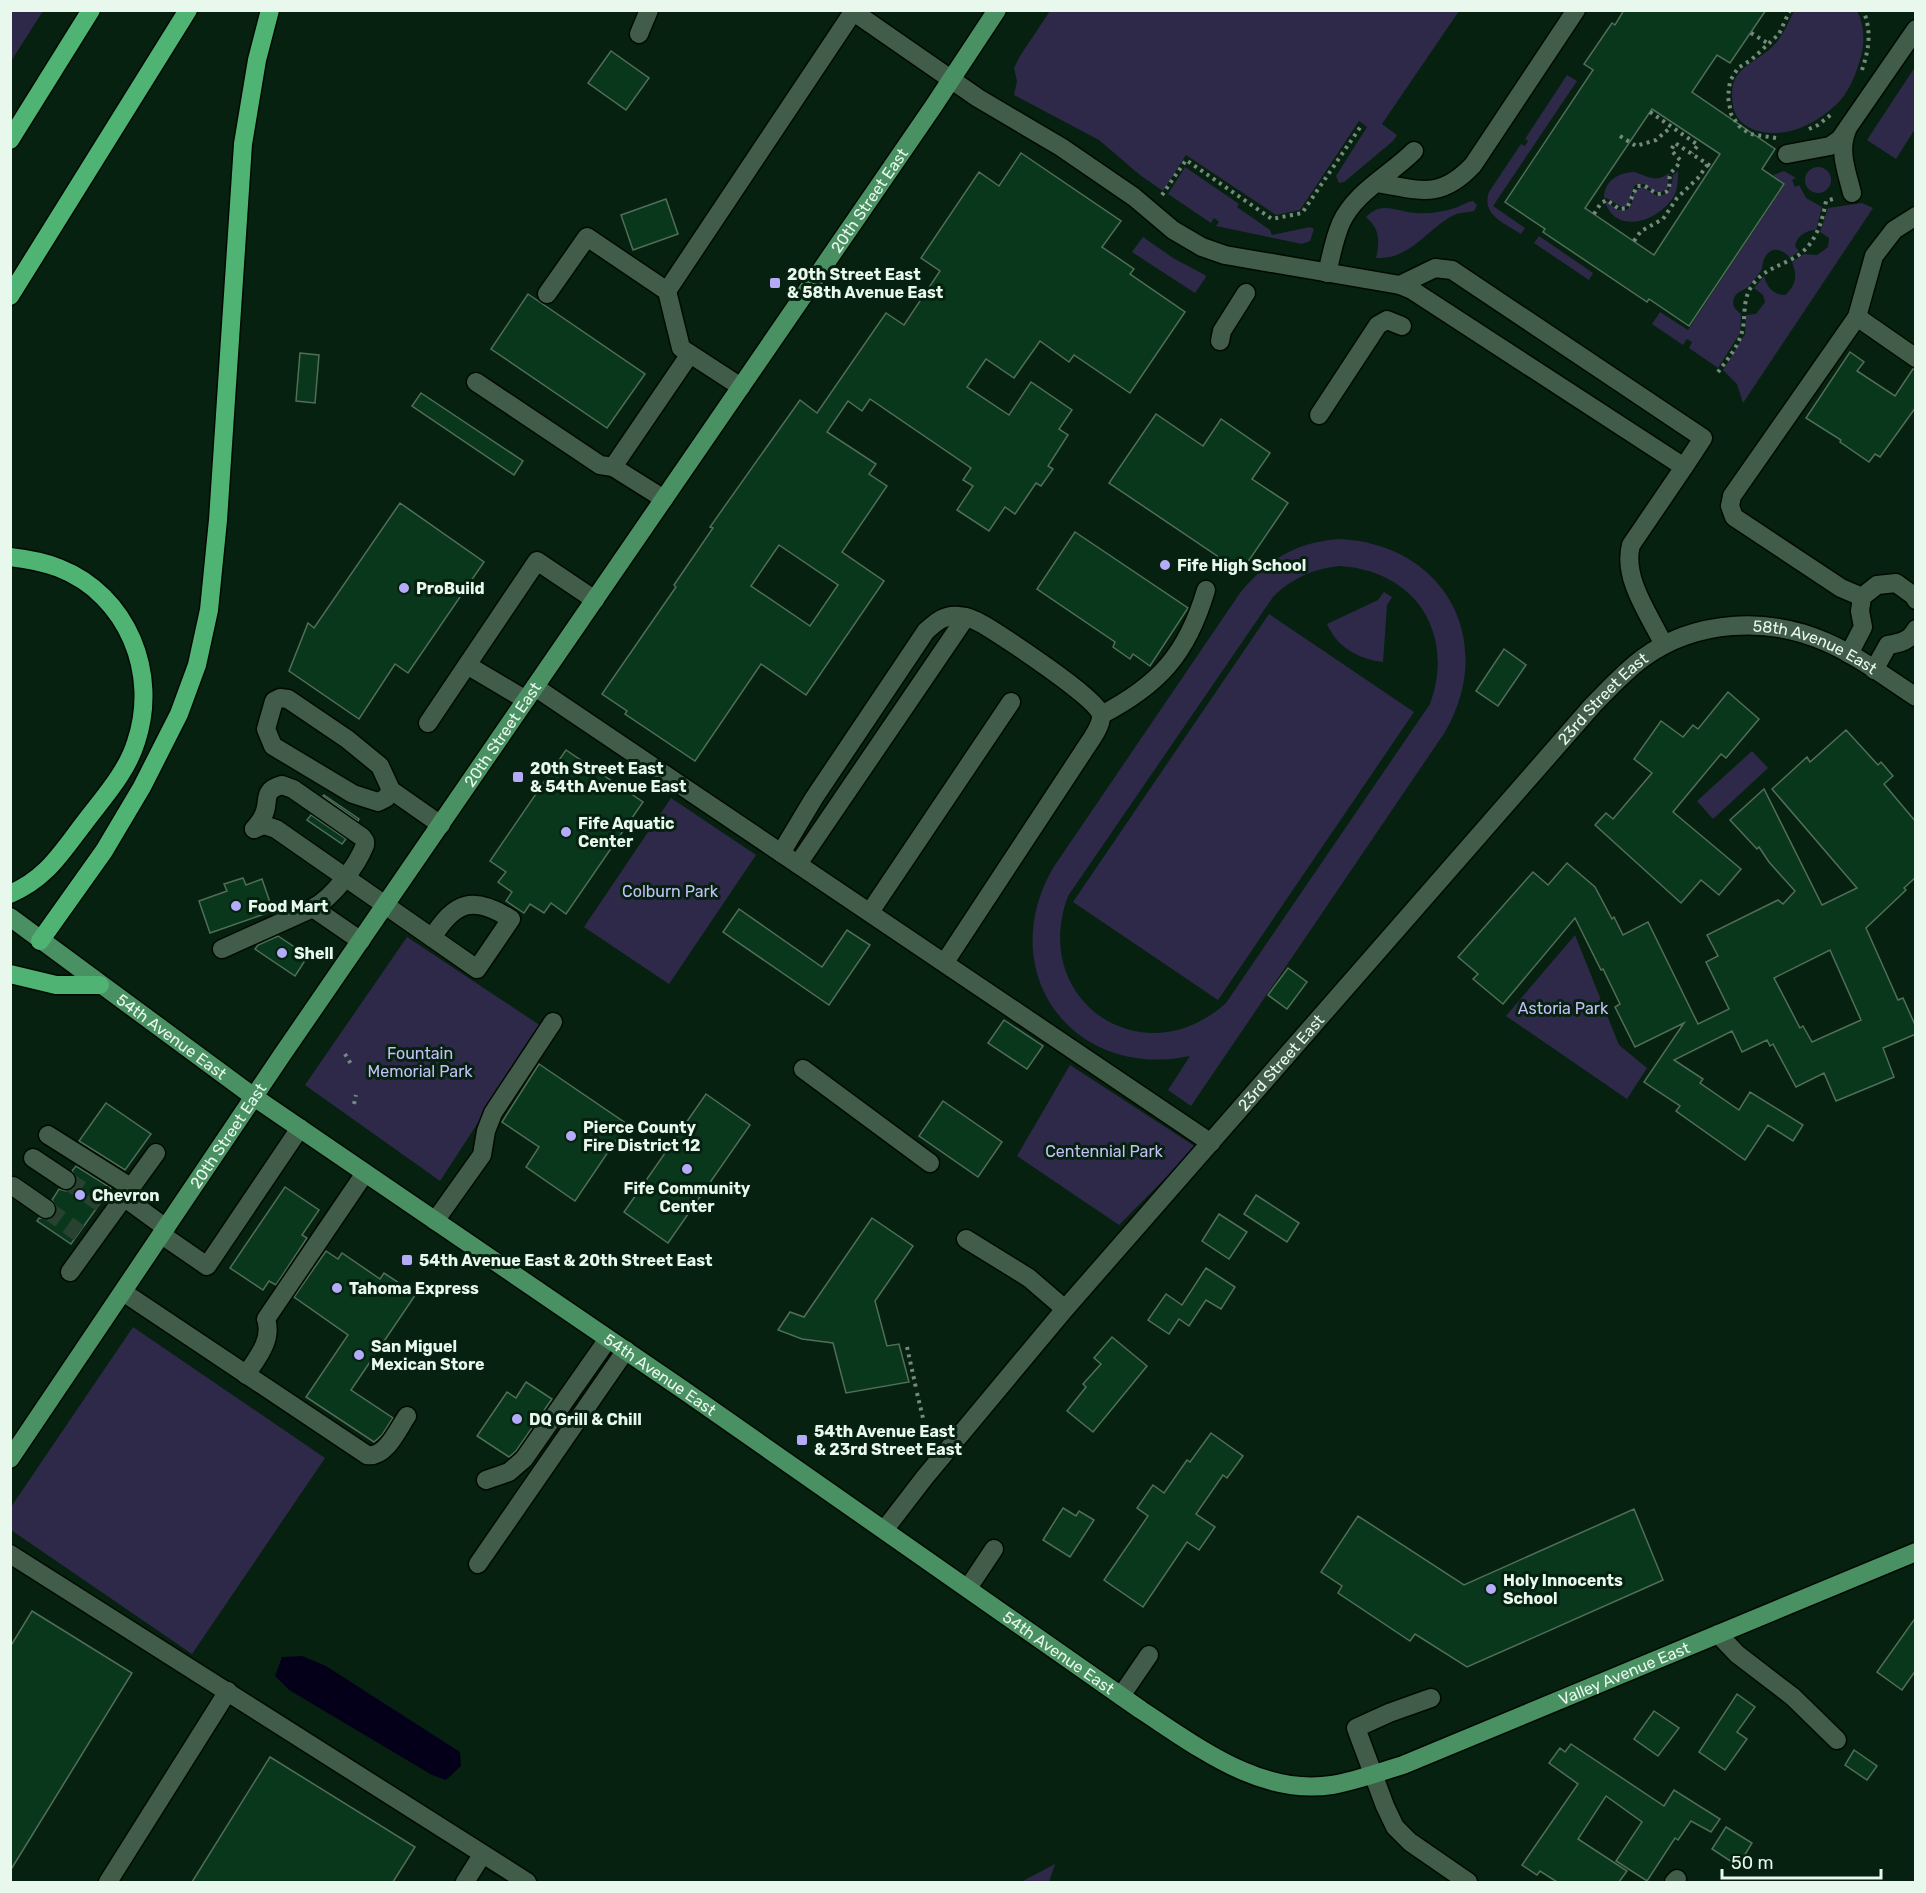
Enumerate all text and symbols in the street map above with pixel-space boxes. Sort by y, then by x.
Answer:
street label: 20th Street East [826,144,912,256]
place label: 20th Street East & 58th Avenue East [787,265,944,302]
marker: 20th Street East & 58th Avenue East [768,276,782,290]
place label: Fife High School [1177,556,1306,575]
marker: Fife High School [1158,558,1172,572]
place label: ProBuild [416,579,485,598]
marker: ProBuild [397,581,411,595]
street label: 58th Avenue East [1752,616,1881,678]
street label: 23rd Street East [1553,648,1651,748]
street label: 20th Street East [460,678,545,790]
place label: 20th Street East & 54th Avenue East [530,759,687,796]
marker: 20th Street East & 54th Avenue East [511,770,525,784]
place label: Fife Aquatic Center [578,814,675,851]
marker: Fife Aquatic Center [559,825,573,839]
park label: Colburn Park [622,882,719,901]
place label: Food Mart [248,897,329,916]
marker: Food Mart [229,899,243,913]
place label: Shell [294,944,334,963]
marker: Shell [275,946,289,960]
street label: 54th Avenue East [113,990,230,1083]
park label: Astoria Park [1518,999,1609,1018]
street label: 23rd Street East [1234,1010,1328,1114]
park label: Fountain Memorial Park [368,1044,473,1081]
street label: 20th Street East [186,1079,270,1192]
place label: Pierce County Fire District 12 [583,1118,700,1155]
marker: Pierce County Fire District 12 [564,1129,578,1143]
park label: Centennial Park [1045,1142,1164,1161]
marker: Fife Community Center [680,1162,694,1176]
place label: Fife Community Center [624,1179,751,1216]
place label: Chevron [92,1186,160,1205]
marker: Chevron [73,1188,87,1202]
place label: 54th Avenue East & 20th Street East [419,1251,713,1270]
marker: 54th Avenue East & 20th Street East [400,1253,414,1267]
place label: Tahoma Express [349,1279,479,1298]
marker: Tahoma Express [330,1281,344,1295]
street label: 54th Avenue East [600,1329,720,1420]
place label: San Miguel Mexican Store [371,1337,485,1374]
marker: San Miguel Mexican Store [352,1348,366,1362]
place label: DQ Grill & Chill [529,1410,642,1429]
marker: DQ Grill & Chill [510,1412,524,1426]
place label: 54th Avenue East & 23rd Street East [814,1422,963,1459]
marker: 54th Avenue East & 23rd Street East [795,1433,809,1447]
place label: Holy Innocents School [1503,1571,1623,1608]
marker: Holy Innocents School [1484,1582,1498,1596]
street label: 54th Avenue East [999,1607,1118,1698]
street label: Valley Avenue East [1556,1638,1692,1709]
scale bar [1722,1842,1881,1880]
text: 50 m [1731,1852,1774,1874]

